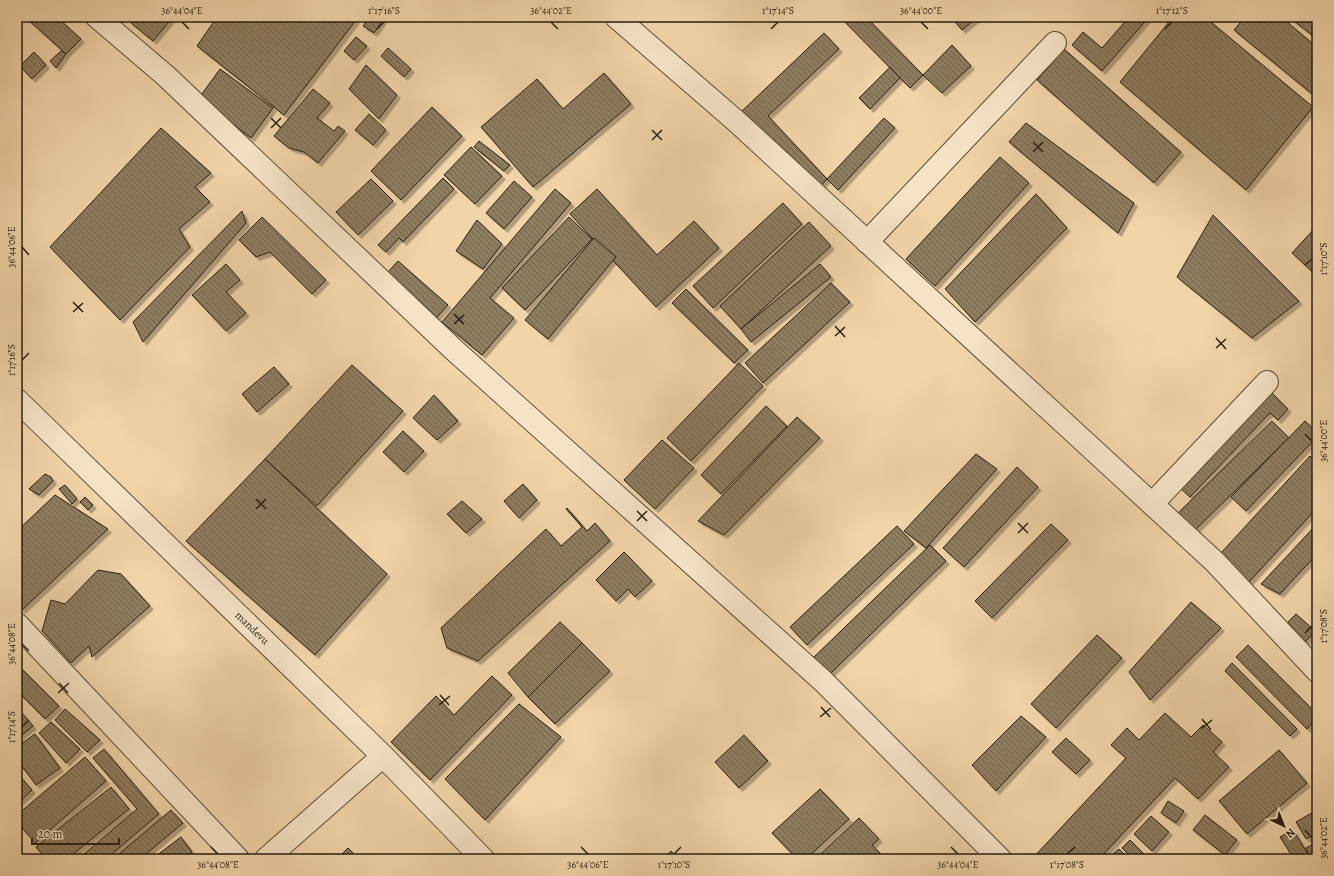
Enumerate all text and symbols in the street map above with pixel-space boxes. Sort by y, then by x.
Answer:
text: 36°44'04"E [161,4,203,17]
text: 1°17'16"S [368,4,400,17]
text: 36°44'02"E [530,4,572,17]
text: 1°17'14"S [762,4,794,17]
text: 36°44'00"E [900,4,942,17]
text: 1°17'12"S [1156,4,1188,17]
text: 36°44'06"E [5,226,18,268]
text: 1°17'10"S [1317,243,1330,275]
text: 1°17'16"S [5,344,18,376]
text: 36°44'00"E [1317,420,1330,462]
street label: mandevu [232,608,272,648]
text: 1°17'08"S [1317,609,1330,643]
text: 36°44'08"E [5,623,18,665]
text: 1°17'14"S [5,711,18,743]
north arrow [1264,806,1304,846]
text: 36°44'02"E [1317,817,1330,859]
scale bar [32,820,119,846]
text: N [1282,825,1299,841]
text: 20 m [38,826,62,842]
text: 36°44'08"E [197,858,239,871]
text: 36°44'06"E [567,858,609,871]
text: 1°17'10"S [658,858,690,871]
text: 36°44'04"E [937,858,979,871]
text: 1°17'08"S [1050,858,1084,871]

